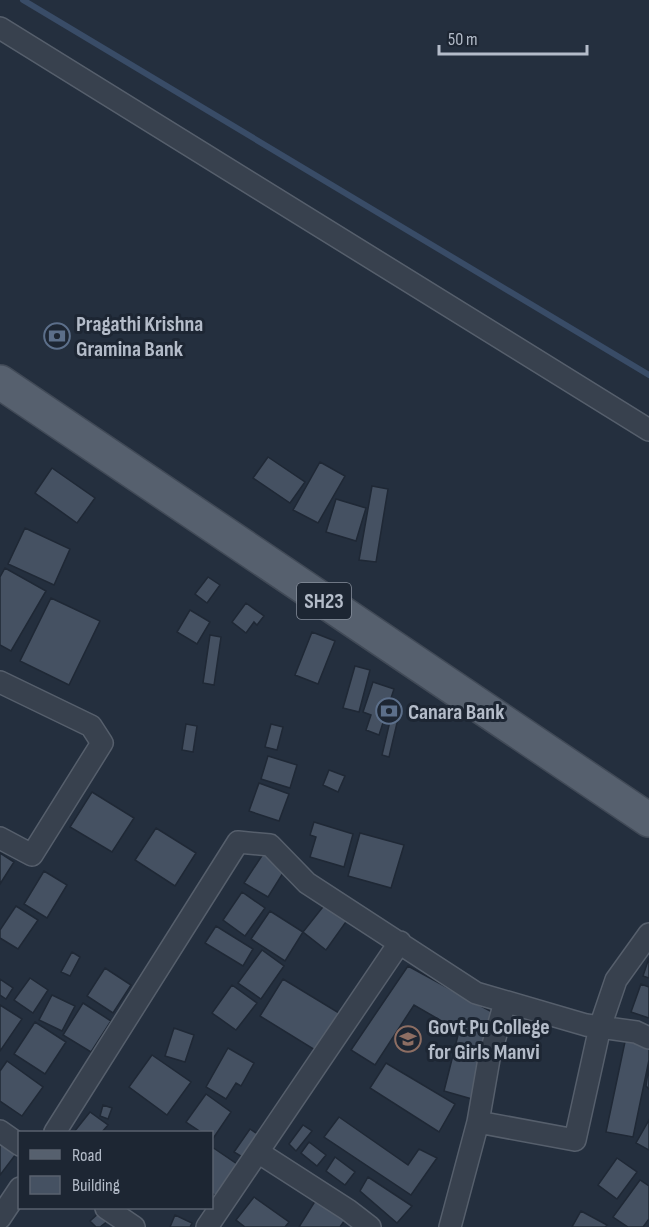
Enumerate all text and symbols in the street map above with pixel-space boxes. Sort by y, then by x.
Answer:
scale bar [439,18,588,56]
text: 50 m [448,29,478,50]
place label: Pragathi Krishna Gramina Bank [76,311,203,363]
bank icon: Pragathi Krishna Gramina Bank [42,321,72,351]
road number: SH23 [297,583,351,619]
bank icon: Canara Bank [374,696,404,726]
place label: Canara Bank [408,699,505,726]
place label: Govt Pu College for Girls Manvi [428,1014,550,1066]
school or university icon: Govt Pu College for Girls Manvi [393,1024,423,1054]
legend [18,1131,213,1209]
text: Road [72,1145,102,1166]
text: Building [72,1175,120,1196]

